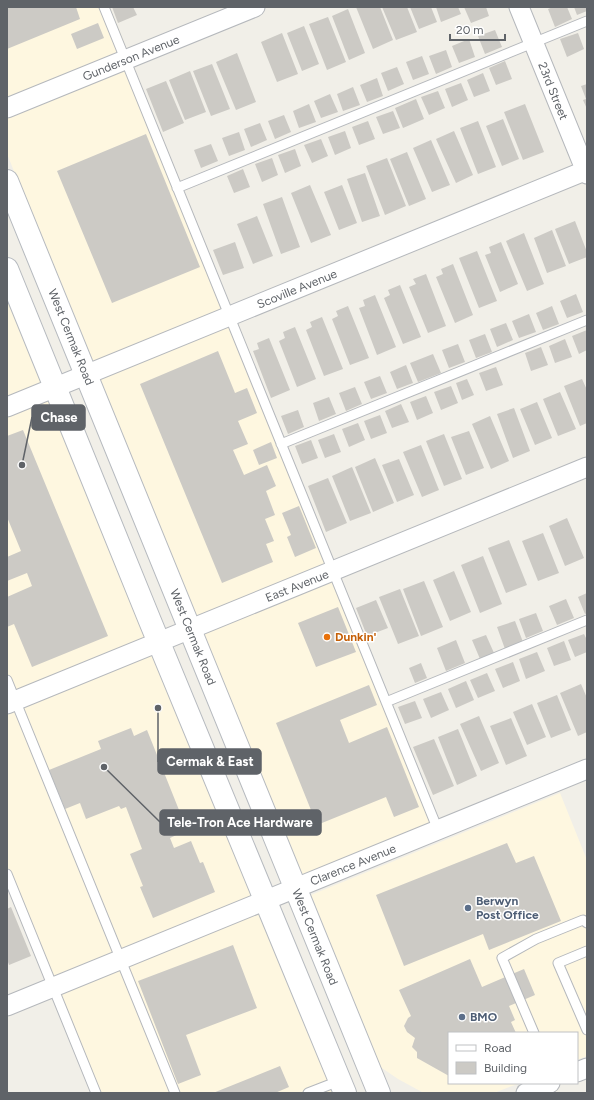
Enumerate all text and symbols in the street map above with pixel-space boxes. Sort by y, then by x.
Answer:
scale bar [450,16,505,42]
text: 20 m [456,23,484,37]
street label: Gunderson Avenue [81,32,182,84]
street label: 23rd Street [535,60,571,122]
street label: Scoville Avenue [255,266,339,311]
street label: West Cermak Road [45,287,97,387]
callout: Chase [32,405,85,430]
text: Chase [40,410,78,425]
street label: East Avenue [263,567,331,605]
street label: West Cermak Road [167,587,219,687]
place label: Dunkin' [335,630,376,644]
marker: Dunkin' [322,632,332,642]
callout: Cermak & East [158,749,261,774]
text: Cermak & East [166,754,254,769]
callout: Tele-Tron Ace Hardware [160,810,321,835]
text: Tele-Tron Ace Hardware [167,815,313,830]
street label: Clarence Avenue [308,841,398,889]
street label: West Cermak Road [289,887,341,987]
place label: Berwyn Post Office [476,894,539,922]
marker: Berwyn Post Office [463,903,473,913]
place label: BMO [470,1010,498,1024]
marker: BMO [457,1012,467,1022]
legend [448,1032,578,1084]
text: Road [484,1041,512,1055]
text: Building [484,1061,527,1075]

